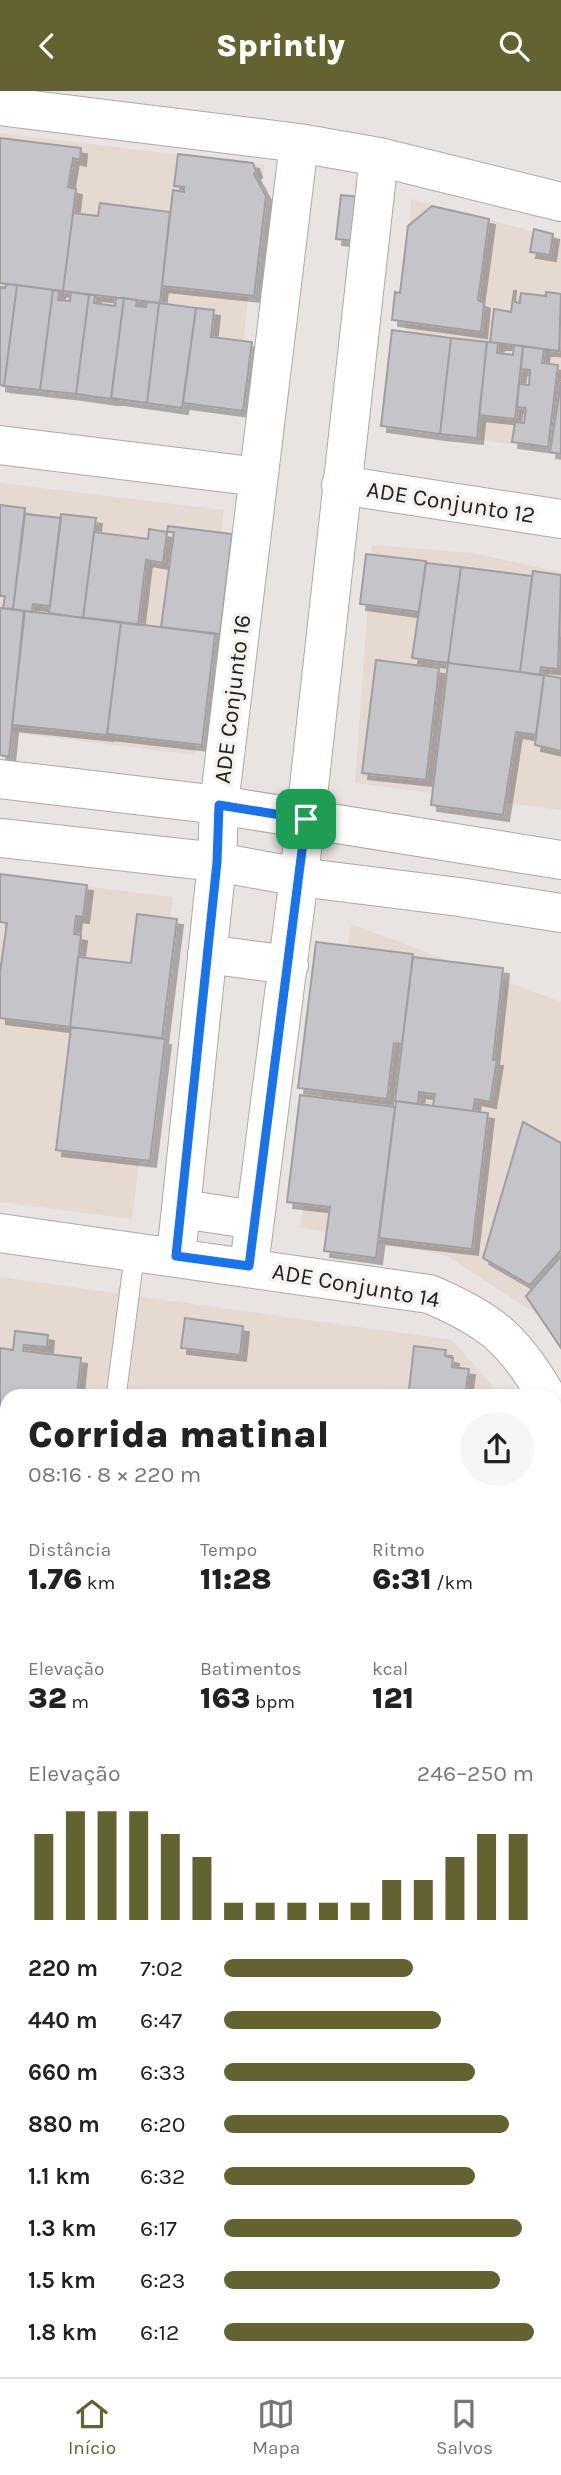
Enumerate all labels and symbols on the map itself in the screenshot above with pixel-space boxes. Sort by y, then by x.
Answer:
street label: ADE Conjunto 12 [365,476,537,529]
street label: ADE Conjunto 16 [209,613,256,785]
pin [276,789,336,849]
street label: ADE Conjunto 14 [270,1257,442,1314]

